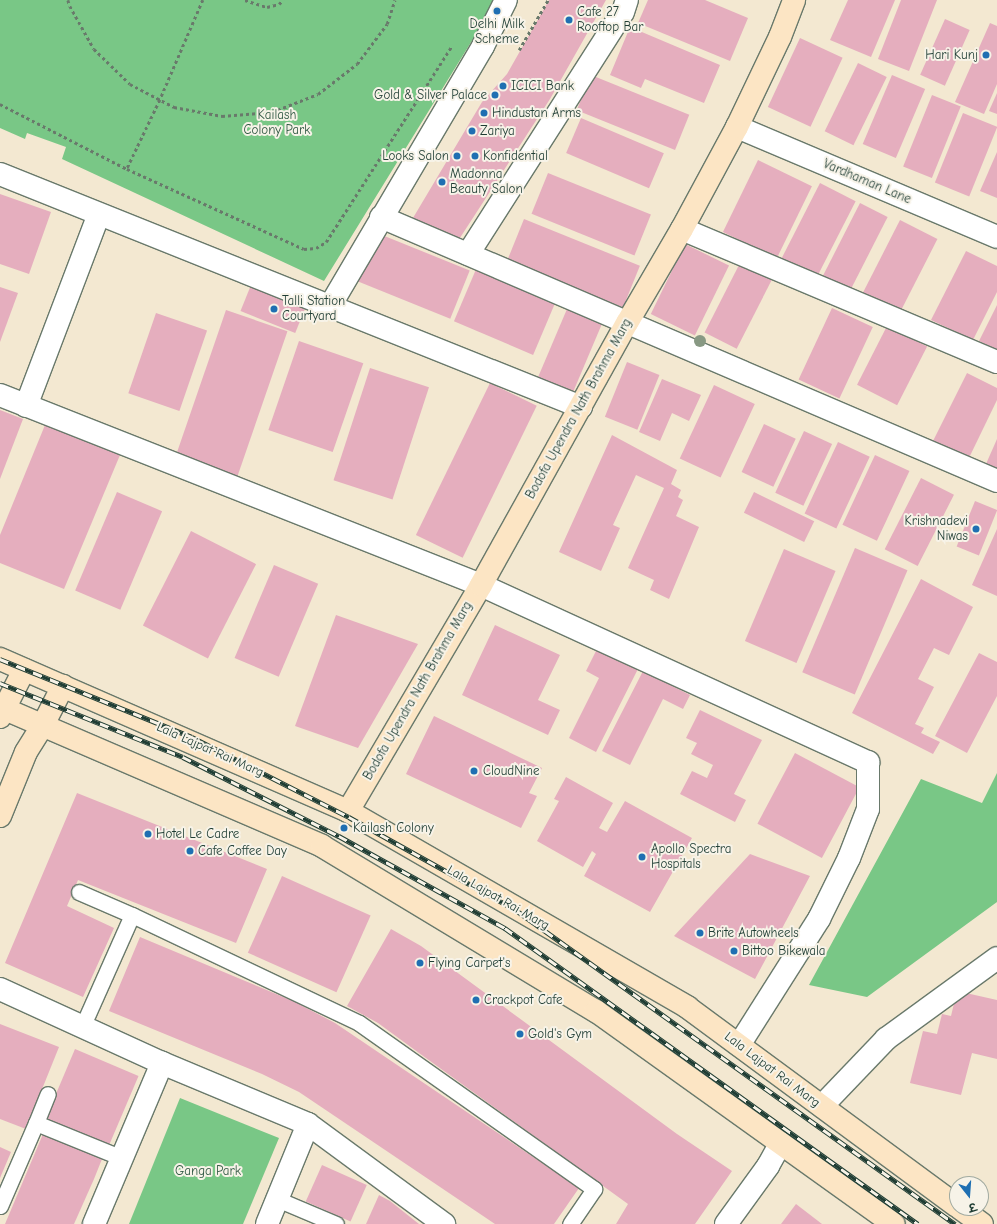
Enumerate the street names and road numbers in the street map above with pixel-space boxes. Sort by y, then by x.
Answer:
street label: Vardhaman Lane [821,156,913,208]
street label: Bodofa Upendra Nath Brahma Marg [523,316,635,502]
street label: Bodofa Upendra Nath Brahma Marg [360,599,476,783]
street label: Lala Lajpat Rai Marg [154,719,266,781]
street label: Lala Lajpat Rai Marg [444,862,552,934]
street label: Lala Lajpat Rai Marg [721,1029,823,1111]

